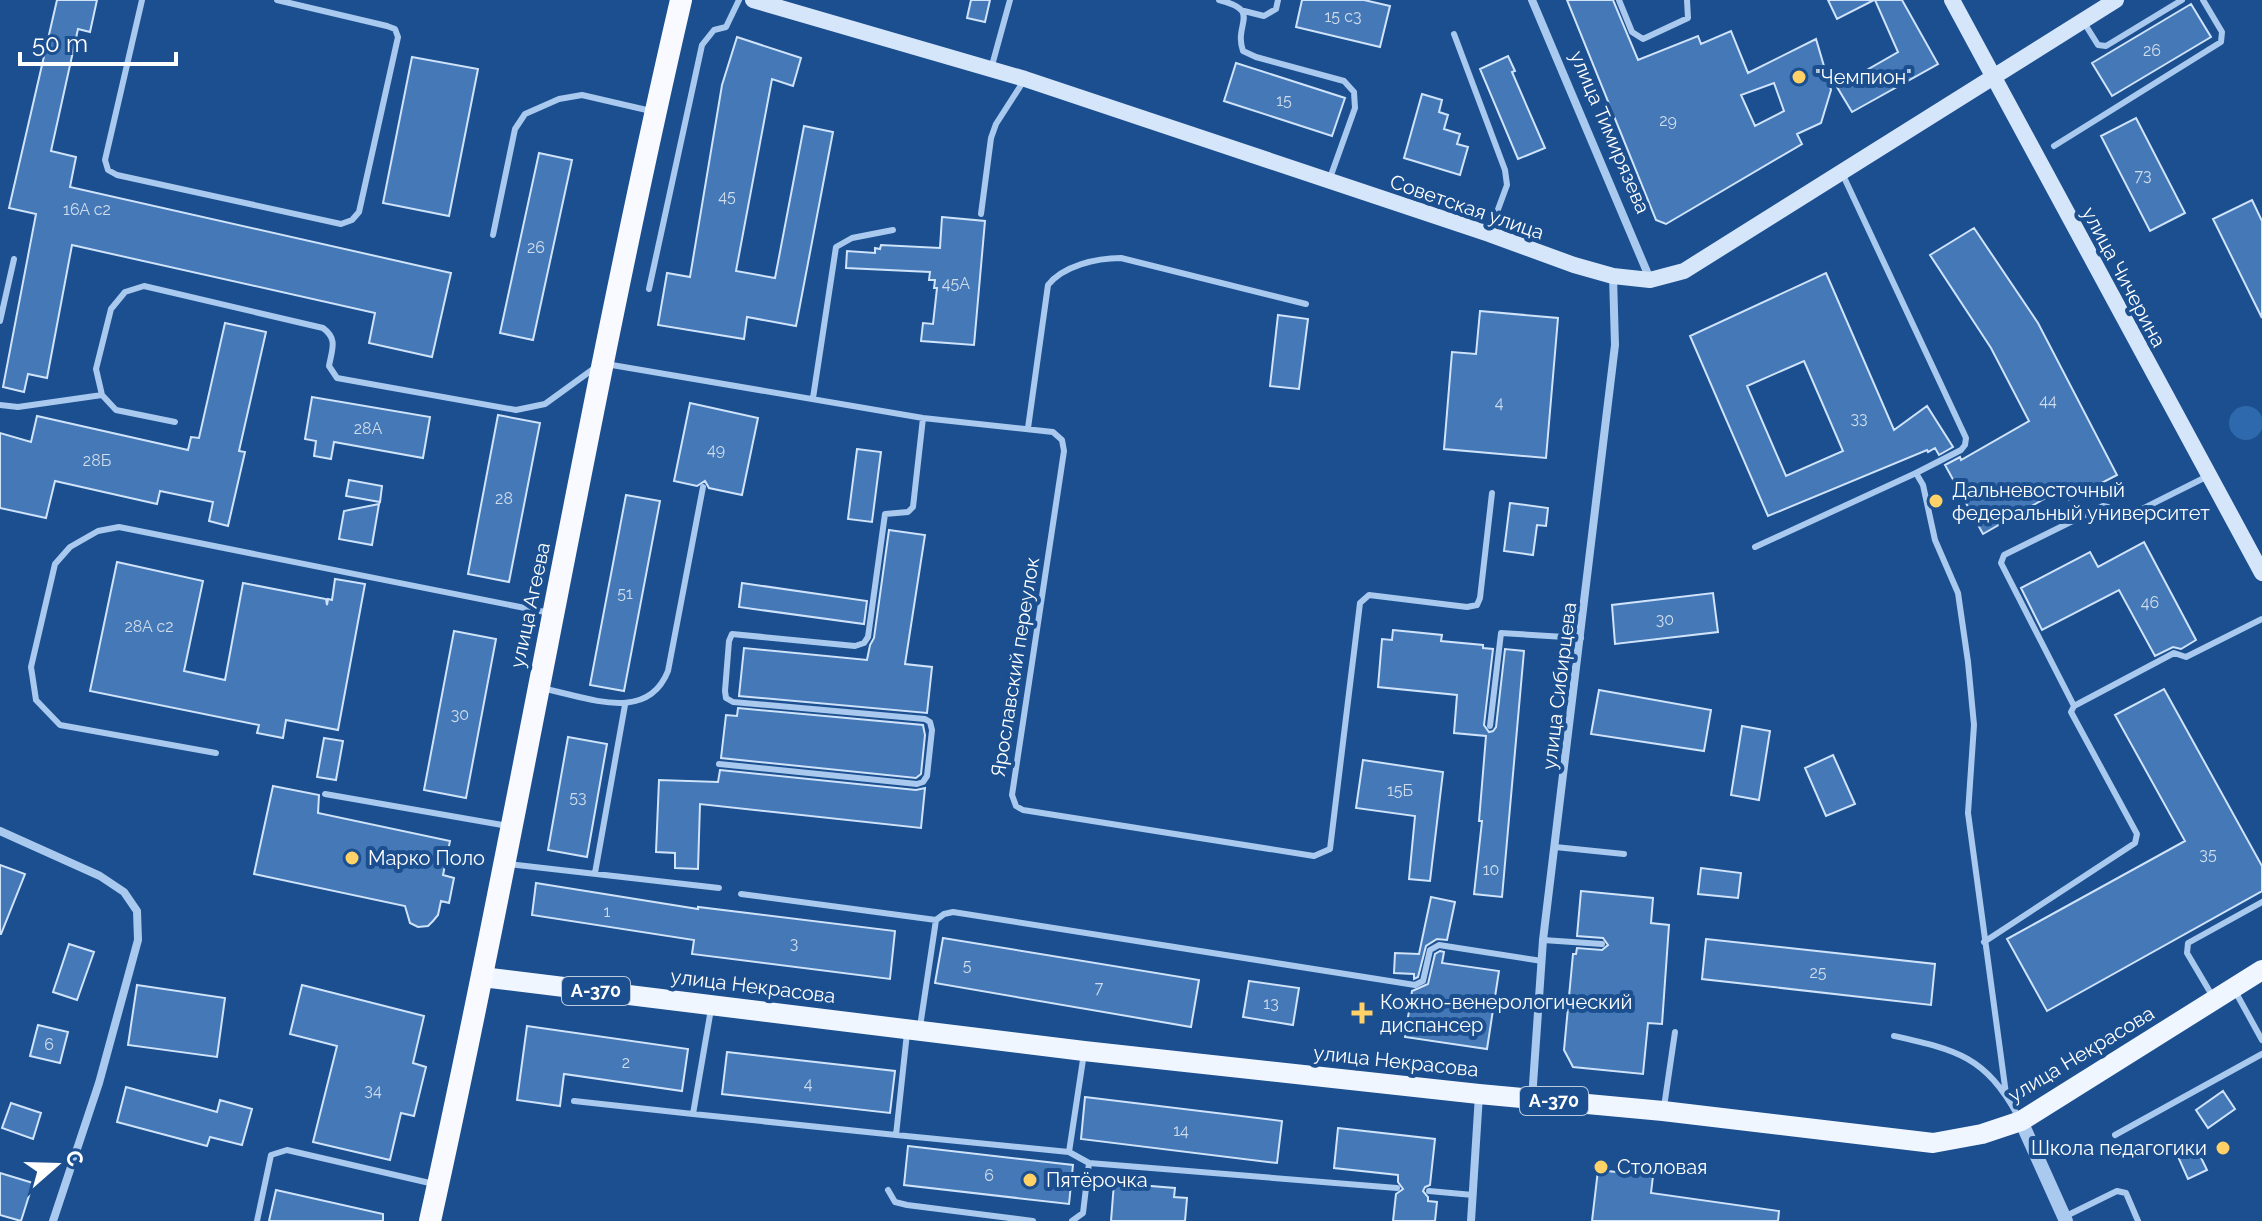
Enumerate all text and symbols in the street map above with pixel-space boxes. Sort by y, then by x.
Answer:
house number: 15 с3 [1325,7,1361,26]
scale bar [20,16,176,66]
text: 50 m [32,29,88,58]
house number: 26 [2143,41,2161,60]
street label: улица Тимирязева [1565,47,1655,217]
place label: "Чемпион" [1815,65,1912,89]
marker: "Чемпион" [1790,68,1808,86]
house number: 15 [1276,91,1292,110]
house number: 29 [1659,111,1677,130]
house number: 73 [2134,166,2152,185]
street label: Советская улица [1387,169,1547,245]
house number: 45 [718,187,736,206]
house number: 16А с2 [63,200,111,219]
street label: улица Чичерина [2077,203,2171,351]
house number: 26 [527,238,545,257]
house number: 45А [942,274,970,293]
house number: 44 [2039,391,2057,410]
house number: 4 [1495,393,1504,412]
house number: 33 [1850,409,1868,428]
house number: 28А [354,419,382,438]
house number: 49 [707,440,725,459]
house number: 28Б [83,451,111,470]
place label: Дальневосточный федеральный университет [1952,478,2210,525]
house number: 28 [495,489,513,508]
marker: Дальневосточный федеральный университет [1927,492,1945,510]
street label: улица Агеева [505,540,555,670]
street label: Ярославский переулок [986,555,1044,779]
house number: 51 [617,584,633,603]
house number: 46 [2141,593,2159,612]
street label: улица Сибирцева [1537,601,1581,771]
house number: 30 [1656,610,1674,629]
house number: 28А с2 [124,617,174,636]
house number: 30 [451,705,469,724]
house number: 15Б [1387,781,1413,800]
house number: 53 [569,788,587,807]
house number: 35 [2199,845,2217,864]
place label: Марко Поло [368,846,485,870]
marker: Марко Поло [343,849,361,867]
house number: 10 [1483,860,1499,879]
house number: 1 [604,902,611,921]
house number: 3 [790,934,798,953]
house number: 5 [963,956,972,975]
house number: 25 [1809,963,1827,982]
street label: улица Некрасова [669,964,837,1008]
road number: А-370 [562,977,630,1005]
house number: 7 [1095,978,1104,997]
place label: Кожно-венерологический диспансер [1380,990,1632,1037]
house number: 13 [1263,994,1279,1013]
street label: улица Некрасова [2004,1001,2158,1107]
marker: Кожно-венерологический диспансер [1351,1002,1373,1024]
house number: 6 [44,1035,54,1054]
street label: улица Некрасова [1312,1040,1480,1082]
house number: 2 [622,1053,630,1072]
house number: 4 [804,1074,813,1093]
house number: 34 [364,1081,382,1100]
road number: А-370 [1520,1087,1588,1115]
house number: 14 [1173,1121,1189,1140]
north arrow [16,1125,96,1205]
place label: Школа педагогики [2031,1136,2207,1160]
marker: Школа педагогики [2214,1139,2232,1157]
text: С [60,1147,90,1170]
place label: Столовая [1617,1155,1707,1179]
marker: Столовая [1592,1158,1610,1176]
house number: 6 [984,1166,994,1185]
place label: Пятёрочка [1046,1168,1148,1192]
marker: Пятёрочка [1021,1171,1039,1189]

